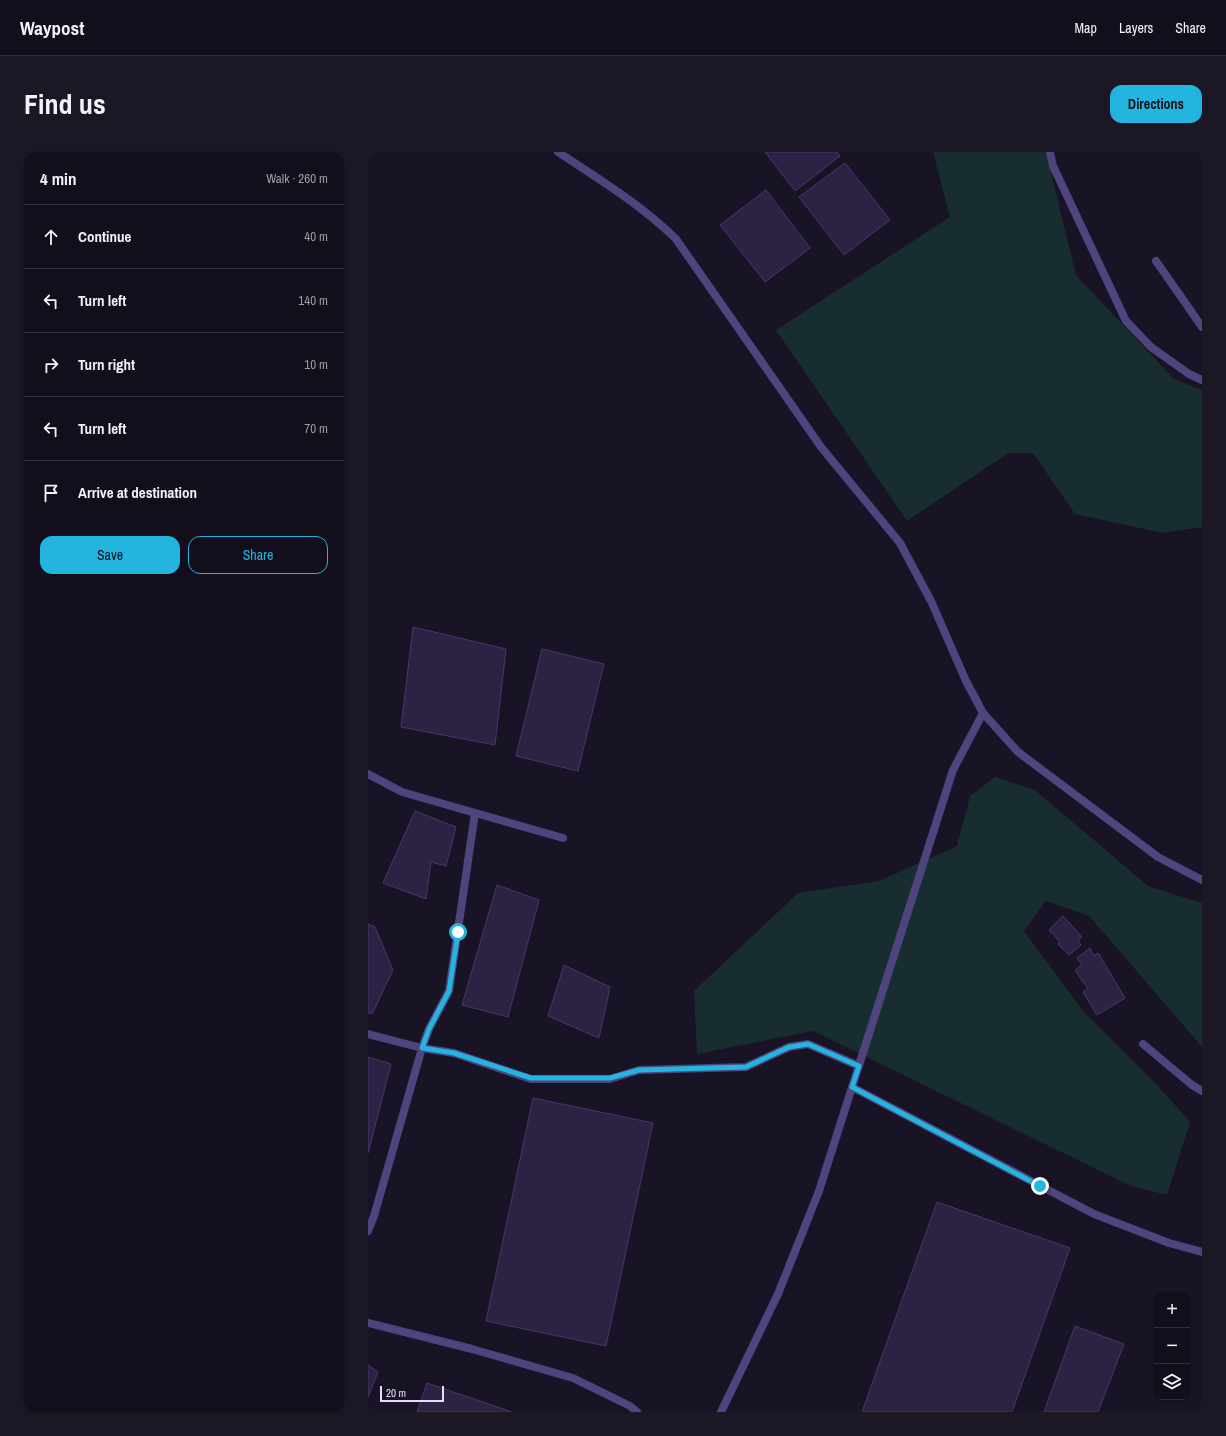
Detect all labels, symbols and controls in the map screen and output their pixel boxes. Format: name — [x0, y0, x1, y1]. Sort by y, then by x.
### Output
text: Waypost — [20, 15, 84, 41]
text: Map — [1075, 19, 1097, 37]
text: Layers — [1119, 19, 1153, 37]
text: Share — [1175, 19, 1206, 37]
text: Find us — [24, 85, 106, 123]
button: Directions — [1110, 85, 1202, 123]
text: 4 min — [40, 167, 76, 190]
text: Walk · 260 m — [266, 170, 328, 187]
icon: ahead — [40, 226, 62, 248]
text: Continue — [78, 226, 131, 247]
text: 40 m — [304, 228, 328, 245]
icon: left — [40, 290, 62, 312]
text: Turn left — [78, 290, 126, 311]
text: 140 m — [298, 292, 328, 309]
icon: right — [40, 354, 62, 376]
text: Turn right — [78, 354, 135, 375]
text: 10 m — [304, 356, 328, 373]
icon: left — [40, 418, 62, 440]
text: Turn left — [78, 418, 126, 439]
text: 70 m — [304, 420, 328, 437]
icon: arrive — [40, 482, 62, 504]
text: Arrive at destination — [78, 482, 197, 503]
button: Save — [40, 536, 180, 574]
button: Share — [188, 536, 328, 574]
route start — [449, 923, 467, 941]
route end — [1031, 1177, 1049, 1195]
map controls — [1154, 1292, 1190, 1400]
button: + — [1154, 1292, 1190, 1328]
button: − — [1154, 1328, 1190, 1364]
button: layers — [1154, 1364, 1190, 1400]
scale bar — [380, 1384, 444, 1403]
text: 20 m — [386, 1386, 406, 1400]

